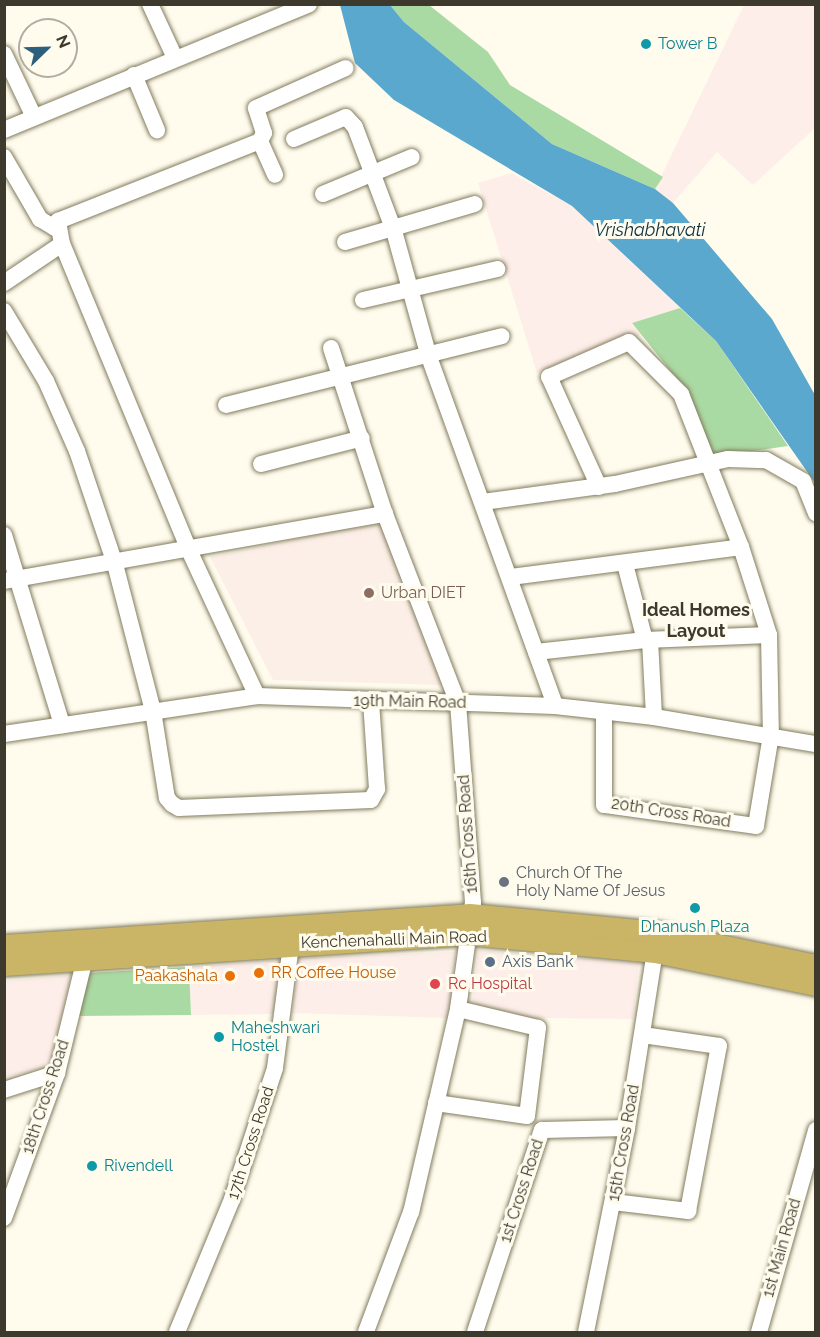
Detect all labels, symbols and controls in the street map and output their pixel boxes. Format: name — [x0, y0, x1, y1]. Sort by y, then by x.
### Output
north arrow — [18, 18, 78, 78]
text: N — [52, 32, 74, 51]
place label: Tower B — [658, 34, 718, 54]
marker: Tower B — [639, 37, 653, 51]
water label: Vrishabhavati — [595, 219, 705, 241]
place label: Urban DIET — [381, 583, 466, 603]
marker: Urban DIET — [362, 586, 376, 600]
district label: Ideal Homes Layout — [642, 600, 750, 642]
street label: 19th Main Road — [353, 691, 467, 713]
street label: 16th Cross Road — [454, 774, 482, 894]
street label: 20th Cross Road — [610, 794, 732, 832]
place label: Church Of The Holy Name Of Jesus — [516, 863, 666, 901]
marker: Church Of The Holy Name Of Jesus — [497, 875, 511, 889]
marker: Dhanush Plaza — [688, 901, 702, 915]
place label: Dhanush Plaza — [640, 917, 750, 937]
street label: Kenchenahalli Main Road — [301, 927, 487, 953]
place label: Axis Bank — [502, 952, 573, 972]
marker: Axis Bank — [483, 955, 497, 969]
place label: RR Coffee House — [271, 963, 396, 983]
place label: Paakashala — [135, 966, 218, 986]
marker: RR Coffee House — [252, 966, 266, 980]
marker: Paakashala — [223, 969, 237, 983]
place label: Rc Hospital — [448, 974, 532, 994]
marker: Rc Hospital — [426, 975, 444, 993]
place label: Maheshwari Hostel — [231, 1018, 320, 1056]
marker: Maheshwari Hostel — [212, 1030, 226, 1044]
street label: 18th Cross Road — [19, 1038, 73, 1156]
street label: 15th Cross Road — [604, 1083, 644, 1203]
street label: 17th Cross Road — [224, 1084, 278, 1202]
street label: 1st Cross Road — [496, 1137, 548, 1245]
place label: Rivendell — [104, 1156, 173, 1176]
marker: Rivendell — [85, 1159, 99, 1173]
street label: 1st Main Road — [759, 1196, 805, 1300]

